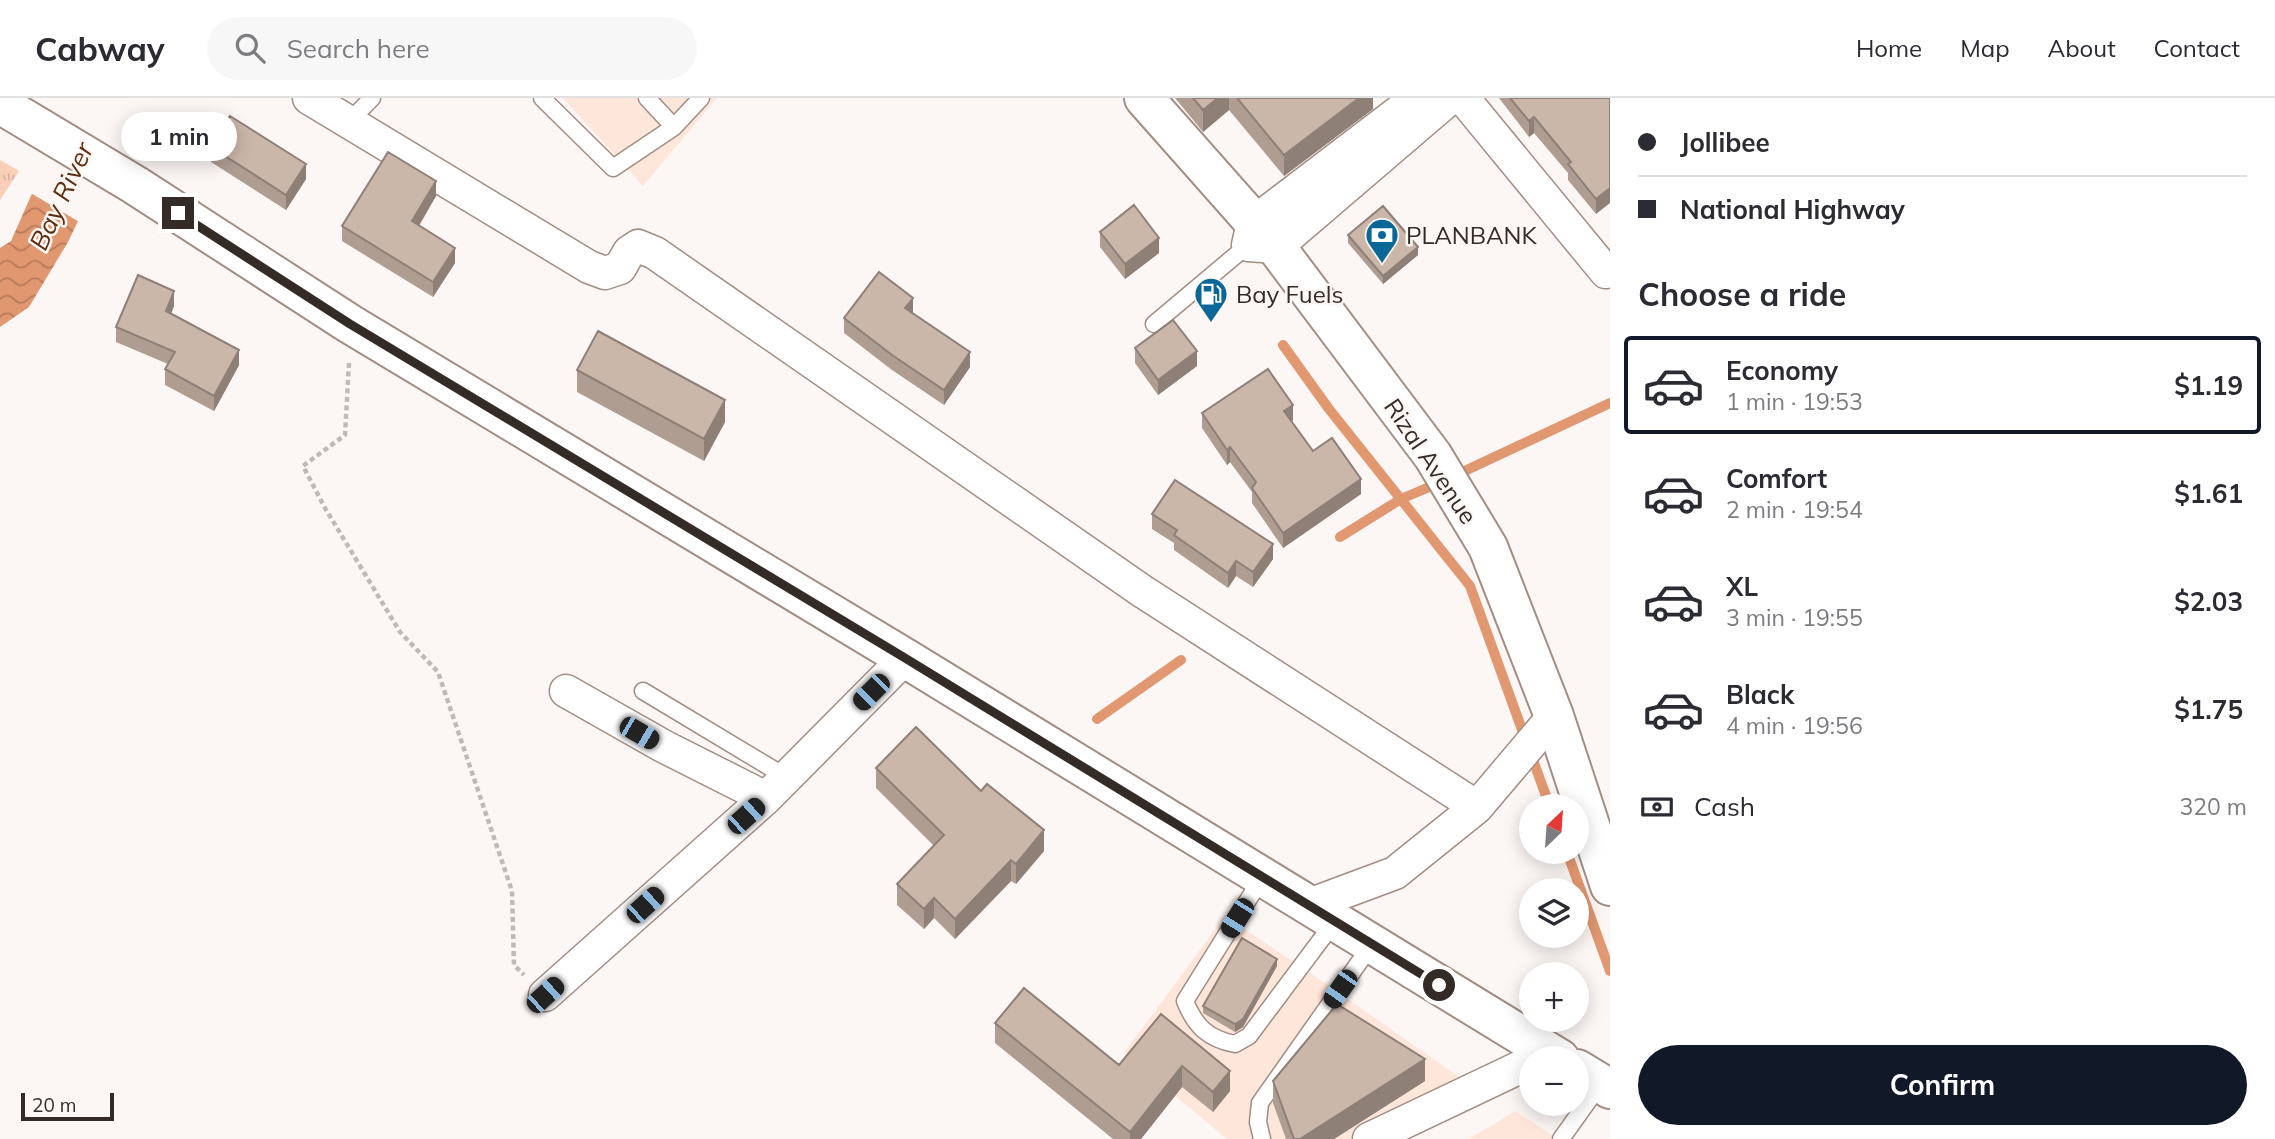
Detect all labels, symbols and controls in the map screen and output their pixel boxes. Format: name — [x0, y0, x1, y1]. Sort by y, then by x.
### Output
search box — [207, 17, 697, 80]
text: Cabway — [35, 28, 165, 69]
icon: search — [231, 29, 269, 67]
text: Search here — [287, 32, 430, 65]
text: Home — [1856, 33, 1922, 63]
text: Map — [1960, 33, 2010, 63]
text: About — [2048, 33, 2116, 63]
text: Contact — [2154, 33, 2240, 63]
callout: 1 min — [120, 111, 236, 160]
text: 1 min — [149, 122, 209, 151]
text: Jollibee — [1680, 126, 1770, 159]
water label: Bay River — [22, 135, 101, 255]
text: National Highway — [1680, 193, 1905, 226]
route end — [162, 197, 194, 229]
bank icon: PLANBANK — [1363, 216, 1401, 265]
place label: PLANBANK — [1406, 220, 1537, 250]
text: Choose a ride — [1638, 274, 1846, 314]
fuel station icon: Bay Fuels — [1192, 275, 1230, 324]
place label: Bay Fuels — [1236, 279, 1343, 309]
icon: car — [1642, 354, 1705, 417]
text: Economy — [1726, 354, 1838, 387]
text: $1.19 — [2174, 369, 2243, 402]
text: 1 min · 19:53 — [1726, 387, 1863, 416]
street label: Rizal Avenue — [1378, 393, 1484, 529]
icon: car — [1642, 462, 1705, 525]
text: Comfort — [1726, 462, 1827, 495]
text: $1.61 — [2174, 477, 2243, 510]
text: 2 min · 19:54 — [1726, 495, 1863, 524]
icon: car — [1642, 570, 1705, 633]
text: XL — [1726, 570, 1758, 603]
text: $2.03 — [2174, 585, 2243, 618]
text: 3 min · 19:55 — [1726, 603, 1863, 632]
car — [849, 670, 894, 714]
icon: car — [1642, 678, 1705, 741]
text: Black — [1726, 678, 1794, 711]
text: $1.75 — [2174, 693, 2243, 726]
text: 4 min · 19:56 — [1726, 711, 1863, 740]
car — [616, 713, 663, 753]
icon: cash — [1638, 788, 1676, 826]
text: Cash — [1694, 790, 1755, 823]
text: 320 m — [2179, 792, 2247, 821]
car — [724, 794, 769, 838]
north arrow — [1519, 794, 1589, 864]
map controls — [1519, 794, 1589, 1116]
button: layers — [1519, 878, 1589, 948]
car — [623, 883, 668, 927]
car — [1217, 895, 1258, 941]
button: + — [1519, 962, 1589, 1032]
car — [1320, 966, 1361, 1012]
route start — [1423, 969, 1455, 1001]
car — [523, 973, 568, 1017]
button: Confirm — [1638, 1045, 2247, 1125]
button: − — [1519, 1046, 1589, 1116]
scale bar — [21, 1090, 114, 1122]
text: 20 m — [32, 1093, 76, 1117]

